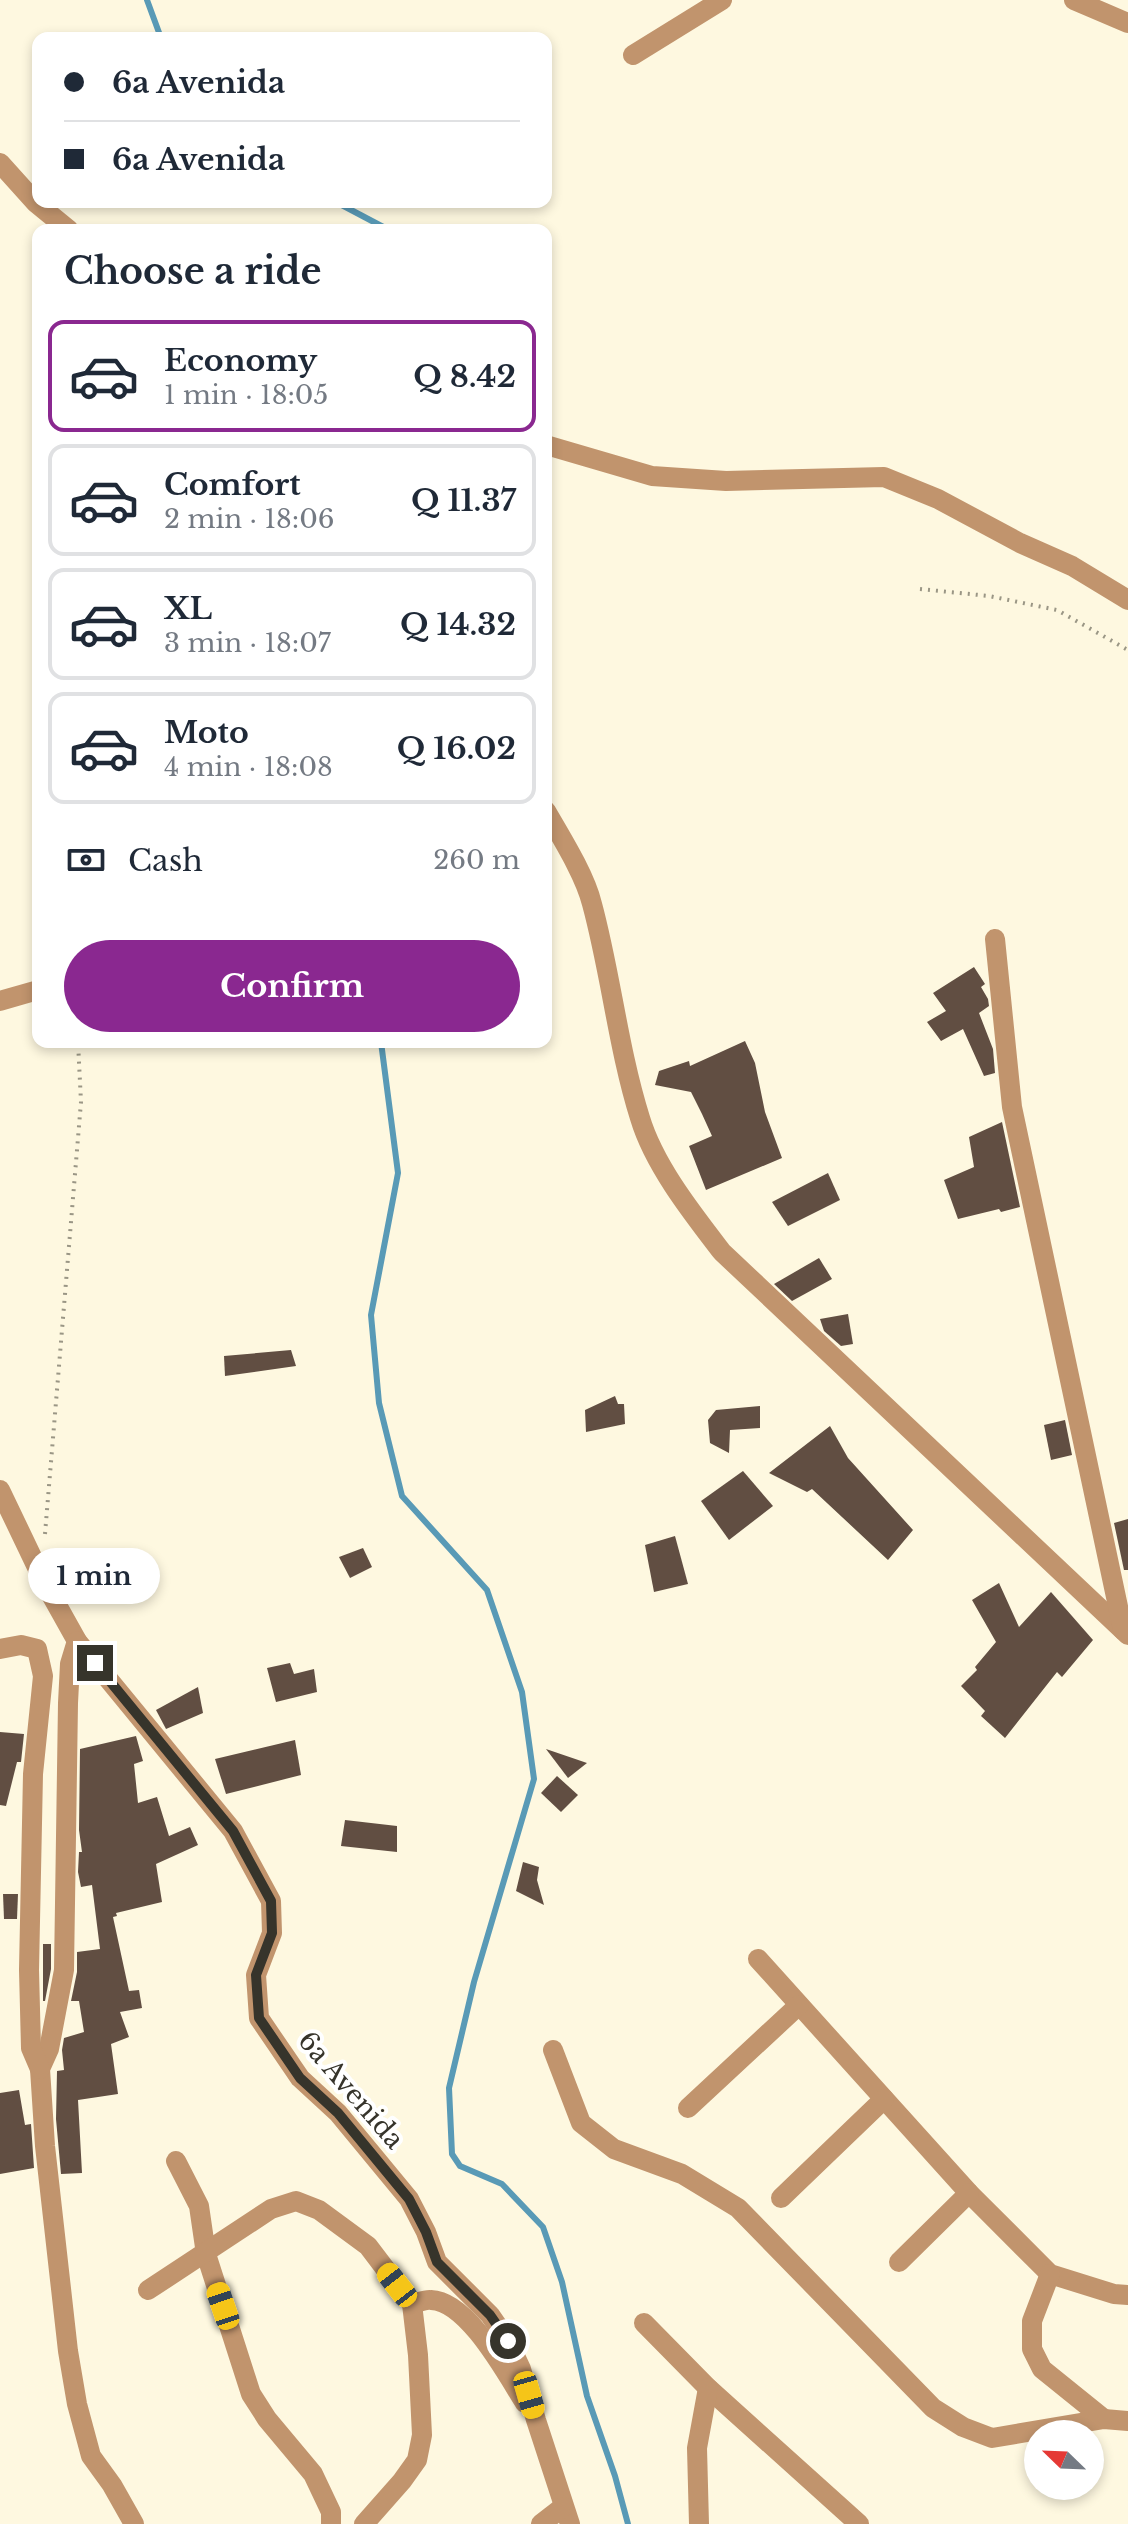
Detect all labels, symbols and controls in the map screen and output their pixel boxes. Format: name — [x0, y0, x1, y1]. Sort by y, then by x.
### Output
text: 6a Avenida — [112, 64, 285, 101]
text: 6a Avenida — [112, 141, 285, 178]
text: Choose a ride — [64, 249, 321, 294]
icon: car — [68, 340, 140, 412]
text: Economy — [164, 342, 317, 379]
text: Q 8.42 — [413, 358, 516, 395]
text: 1 min · 18:05 — [164, 379, 328, 411]
icon: car — [68, 464, 140, 536]
text: Comfort — [164, 466, 301, 503]
text: Q 11.37 — [411, 482, 516, 519]
text: 2 min · 18:06 — [164, 503, 335, 535]
icon: car — [68, 588, 140, 660]
text: XL — [164, 590, 212, 627]
text: Q 14.32 — [400, 606, 516, 643]
text: 3 min · 18:07 — [164, 627, 331, 659]
icon: car — [68, 712, 140, 784]
text: Moto — [164, 714, 249, 751]
text: Q 16.02 — [397, 730, 516, 767]
text: 4 min · 18:08 — [164, 751, 333, 783]
icon: cash — [64, 838, 108, 882]
text: Cash — [128, 842, 203, 879]
text: 260 m — [433, 844, 520, 876]
button: Confirm — [64, 940, 520, 1032]
callout: 1 min — [29, 1547, 161, 1603]
text: 1 min — [56, 1560, 132, 1592]
route end — [77, 1645, 113, 1681]
street label: 6a Avenida — [291, 2025, 411, 2156]
car — [373, 2259, 421, 2311]
car — [204, 2279, 242, 2333]
route start — [490, 2323, 526, 2359]
car — [511, 2369, 547, 2421]
north arrow — [1024, 2420, 1104, 2500]
map controls — [1024, 2420, 1104, 2500]

